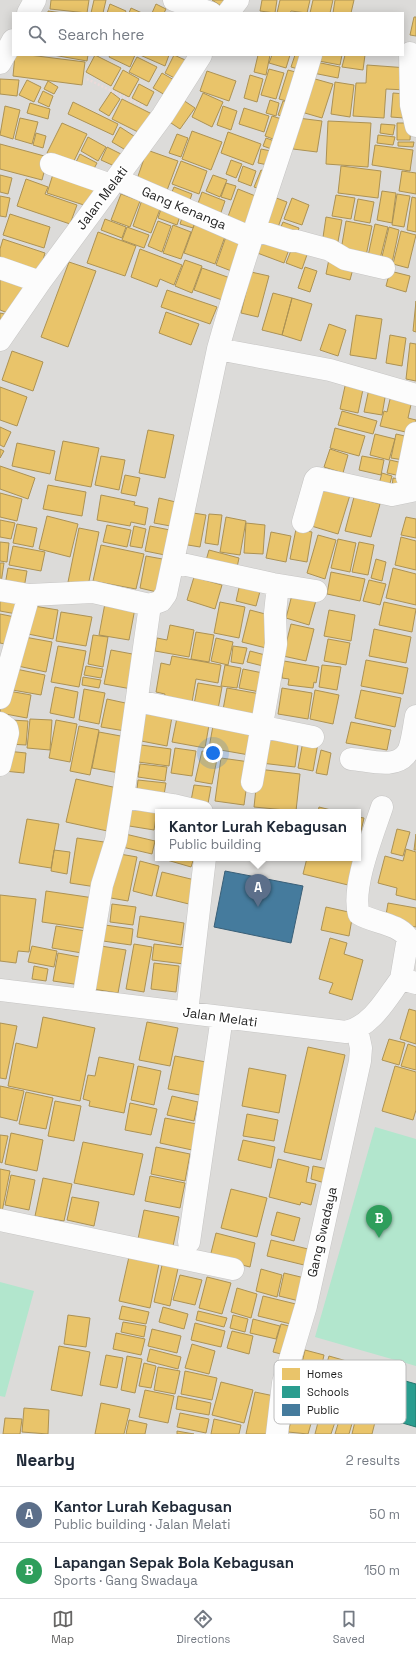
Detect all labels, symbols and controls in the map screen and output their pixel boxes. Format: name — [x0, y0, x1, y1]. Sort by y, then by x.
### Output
search box — [12, 12, 404, 56]
icon: search — [26, 23, 48, 45]
text: Search here — [58, 25, 144, 44]
street label: Jalan Melati — [73, 163, 131, 233]
street label: Gang Kenanga — [139, 183, 229, 234]
your location — [203, 743, 223, 763]
popup — [155, 809, 361, 861]
text: Kantor Lurah Kebagusan — [169, 817, 347, 836]
text: Public building — [169, 836, 261, 853]
pin: A — [245, 874, 271, 907]
street label: Jalan Melati — [182, 1003, 258, 1031]
street label: Gang Swadaya — [303, 1185, 341, 1279]
pin: B — [366, 1205, 392, 1238]
legend — [274, 1360, 406, 1424]
text: Homes — [307, 1367, 343, 1381]
text: Schools — [307, 1385, 349, 1399]
text: Public — [307, 1403, 339, 1417]
text: Nearby — [16, 1449, 75, 1471]
text: 2 results — [346, 1452, 400, 1469]
text: Kantor Lurah Kebagusan — [54, 1497, 232, 1516]
text: A — [25, 1506, 33, 1523]
text: 50 m — [369, 1506, 400, 1523]
text: Public building · Jalan Melati — [54, 1516, 231, 1533]
text: Lapangan Sepak Bola Kebagusan — [54, 1553, 294, 1572]
text: B — [25, 1562, 33, 1579]
text: 150 m — [364, 1562, 400, 1579]
text: Sports · Gang Swadaya — [54, 1572, 198, 1589]
tab: Map — [51, 1608, 74, 1646]
tab: Directions — [176, 1608, 230, 1646]
tab: Saved — [333, 1608, 365, 1646]

